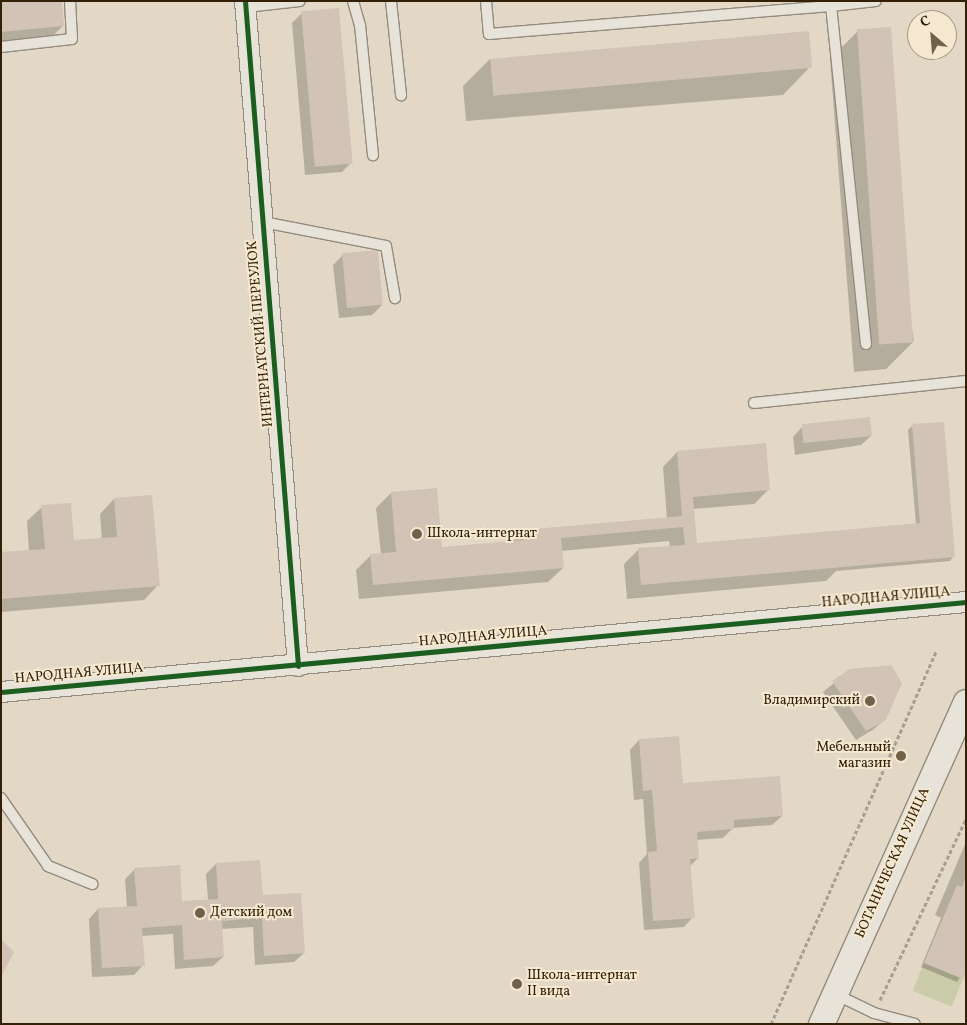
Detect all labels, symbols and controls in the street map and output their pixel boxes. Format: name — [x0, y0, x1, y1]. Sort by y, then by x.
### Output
north arrow — [907, 10, 957, 60]
text: С — [917, 12, 934, 33]
street label: ИНТЕРНАТСКИЙ ПЕРЕУЛОК — [244, 240, 278, 428]
place label: Школа-интернат — [427, 526, 537, 542]
marker: Школа-интернат — [411, 528, 423, 540]
street label: НАРОДНАЯ УЛИЦА — [821, 584, 951, 612]
street label: НАРОДНАЯ УЛИЦА — [418, 623, 548, 651]
street label: НАРОДНАЯ УЛИЦА — [14, 660, 144, 688]
place label: Владимирский — [763, 693, 860, 709]
marker: Владимирский — [864, 695, 876, 707]
place label: Мебельный магазин — [816, 740, 891, 772]
marker: Мебельный магазин — [895, 750, 907, 762]
street label: БОТАНИЧЕСКАЯ УЛИЦА — [852, 785, 934, 941]
place label: Детский дом — [210, 905, 292, 921]
marker: Детский дом — [194, 907, 206, 919]
place label: Школа-интернат II вида — [527, 968, 637, 1000]
marker: Школа-интернат II вида — [511, 978, 523, 990]

